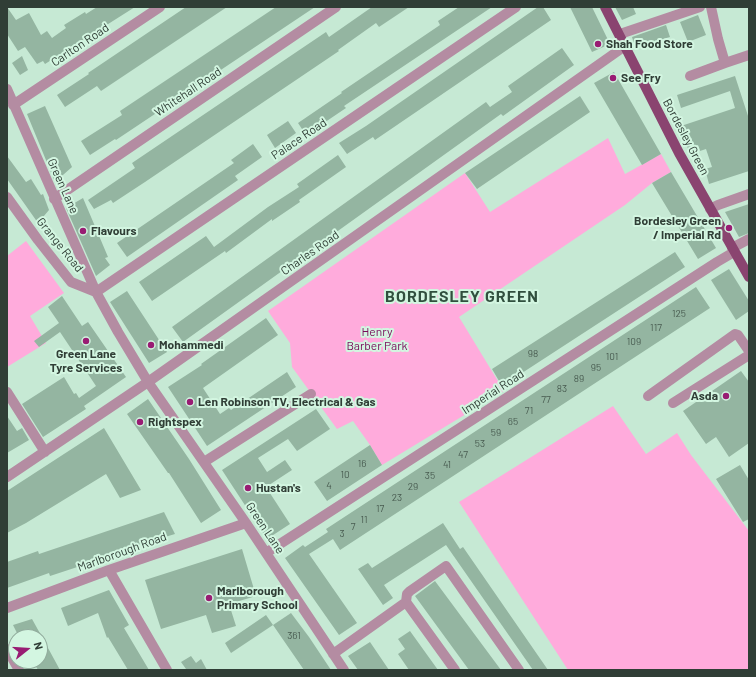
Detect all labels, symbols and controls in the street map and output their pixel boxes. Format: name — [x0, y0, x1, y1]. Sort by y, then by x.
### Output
street label: Carlton Road — [48, 20, 112, 70]
place label: Shah Food Store — [606, 37, 693, 51]
marker: Shah Food Store — [593, 39, 603, 49]
street label: Whitehall Road — [152, 64, 224, 120]
place label: See Fry — [621, 71, 661, 85]
marker: See Fry — [608, 73, 618, 83]
street label: Bordesley Green — [660, 96, 712, 178]
street label: Palace Road — [269, 115, 329, 163]
street label: Green Lane — [44, 156, 82, 216]
place label: Bordesley Green / Imperial Rd — [634, 214, 721, 242]
street label: Grange Road — [34, 215, 86, 275]
marker: Bordesley Green / Imperial Rd — [724, 223, 734, 233]
place label: Flavours — [91, 224, 136, 238]
marker: Flavours — [78, 226, 88, 236]
street label: Charles Road — [278, 228, 342, 278]
district label: BORDESLEY GREEN — [385, 287, 539, 307]
house number: 125 — [672, 308, 686, 320]
house number: 117 — [650, 322, 662, 334]
park label: Henry Barber Park — [346, 325, 408, 353]
marker: Green Lane Tyre Services — [81, 336, 91, 346]
house number: 109 — [627, 336, 641, 348]
place label: Mohammedi — [159, 338, 224, 352]
marker: Mohammedi — [146, 340, 156, 350]
place label: Green Lane Tyre Services — [50, 347, 122, 375]
house number: 98 — [528, 348, 538, 360]
house number: 101 — [606, 351, 618, 363]
house number: 95 — [591, 362, 601, 374]
street label: Imperial Road — [459, 367, 527, 417]
house number: 89 — [574, 373, 584, 385]
house number: 83 — [557, 383, 567, 395]
place label: Asda — [691, 389, 718, 403]
marker: Asda — [721, 391, 731, 401]
house number: 77 — [541, 394, 551, 406]
place label: Len Robinson TV, Electrical & Gas — [198, 395, 376, 409]
marker: Len Robinson TV, Electrical & Gas — [185, 397, 195, 407]
house number: 71 — [525, 405, 533, 417]
place label: Rightspex — [148, 415, 202, 429]
house number: 65 — [508, 416, 518, 428]
marker: Rightspex — [135, 417, 145, 427]
house number: 59 — [491, 427, 501, 439]
house number: 53 — [475, 438, 485, 450]
house number: 47 — [458, 449, 468, 461]
house number: 16 — [358, 458, 366, 470]
house number: 41 — [443, 459, 451, 471]
house number: 10 — [340, 469, 350, 481]
house number: 35 — [425, 470, 435, 482]
house number: 4 — [326, 480, 332, 492]
place label: Hustan's — [256, 481, 301, 495]
house number: 29 — [408, 481, 418, 493]
marker: Hustan's — [243, 483, 253, 493]
house number: 23 — [392, 492, 402, 504]
street label: Green Lane — [243, 499, 287, 557]
house number: 17 — [376, 503, 384, 515]
house number: 11 — [360, 514, 368, 526]
house number: 7 — [351, 521, 355, 533]
house number: 3 — [339, 528, 345, 540]
street label: Marlborough Road — [75, 529, 169, 575]
place label: Marlborough Primary School — [217, 584, 298, 612]
marker: Marlborough Primary School — [204, 593, 214, 603]
north arrow — [8, 629, 48, 669]
house number: 361 — [287, 630, 301, 642]
text: N — [32, 640, 46, 651]

